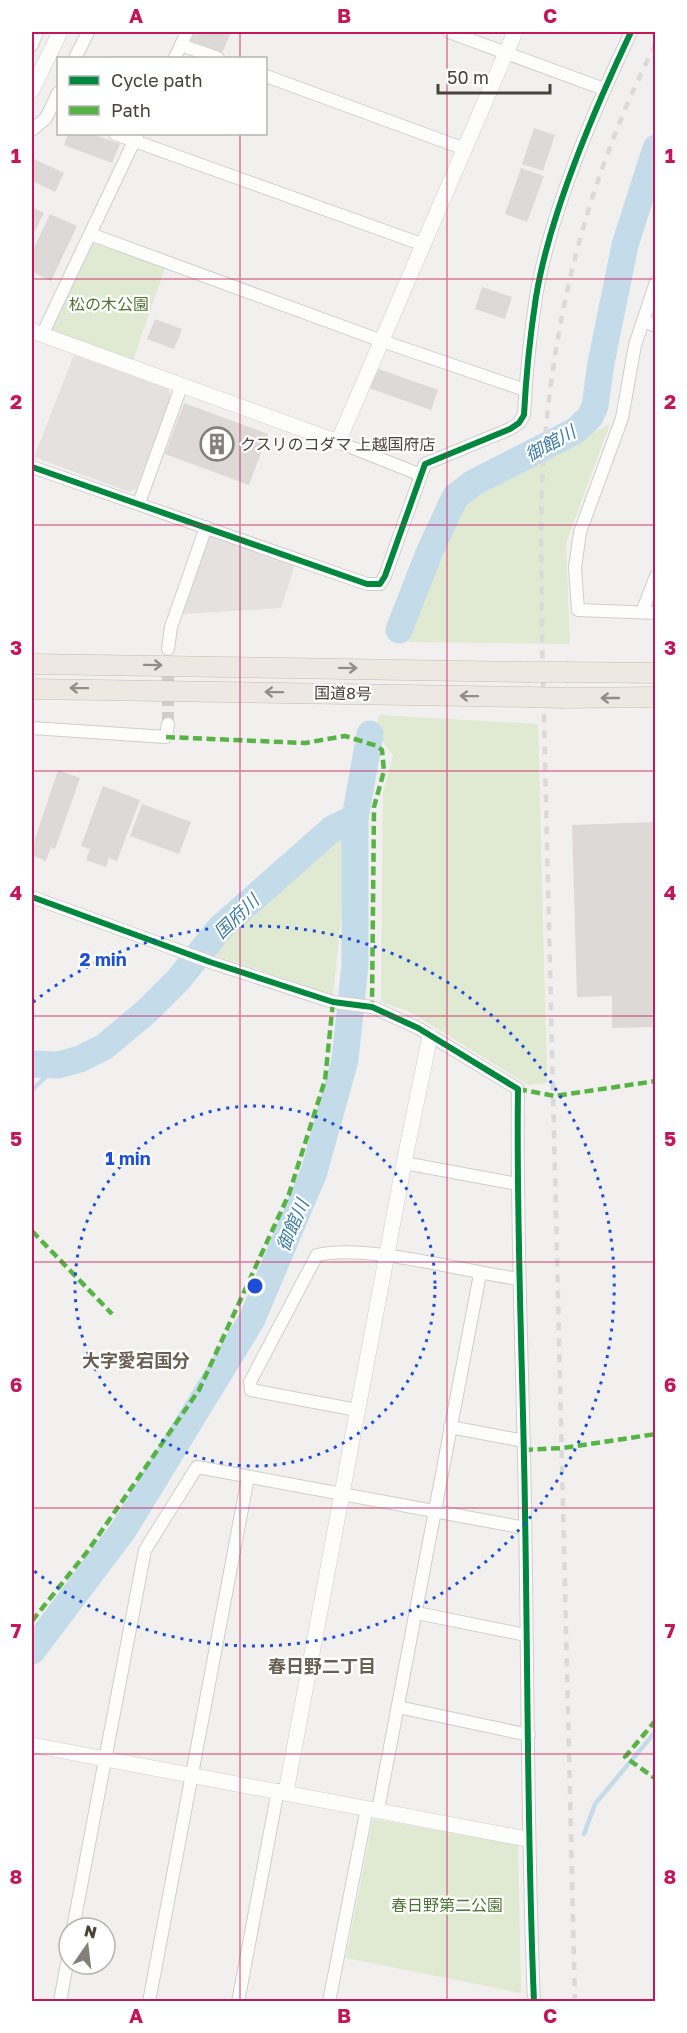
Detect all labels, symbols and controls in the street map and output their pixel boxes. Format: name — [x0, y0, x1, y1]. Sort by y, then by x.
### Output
text: A — [129, 3, 143, 27]
text: B — [337, 3, 351, 27]
text: C — [543, 3, 557, 27]
legend — [57, 57, 267, 135]
scale bar — [438, 57, 550, 95]
text: 50 m — [447, 66, 489, 88]
text: Cycle path — [111, 69, 203, 91]
text: Path — [111, 99, 151, 121]
text: 1 — [11, 143, 21, 167]
text: 1 — [665, 143, 675, 167]
park label: 松の木公園 — [69, 294, 149, 314]
text: 2 — [10, 389, 22, 413]
text: 2 — [664, 389, 676, 413]
water label: 御館川 — [521, 419, 581, 466]
building icon: クスリのコダマ 上越国府店 — [199, 426, 235, 462]
place label: クスリのコダマ 上越国府店 — [240, 434, 436, 454]
text: 3 — [10, 635, 22, 659]
text: 3 — [664, 635, 676, 659]
one-way arrow — [142, 660, 162, 671]
one-way arrow — [337, 662, 357, 674]
one-way arrow — [70, 682, 90, 694]
street label: 国道8号 — [314, 682, 372, 704]
one-way arrow — [265, 686, 285, 698]
one-way arrow — [460, 690, 480, 702]
one-way arrow — [600, 692, 620, 704]
text: 4 — [10, 880, 22, 904]
text: 4 — [664, 880, 676, 904]
water label: 国府川 — [209, 888, 265, 943]
text: 2 min — [79, 948, 127, 970]
text: 5 — [10, 1126, 22, 1150]
text: 5 — [664, 1126, 676, 1150]
text: 1 min — [105, 1147, 151, 1169]
water label: 御館川 — [271, 1194, 313, 1254]
centre of rings — [245, 1276, 265, 1296]
district label: 大字愛宕国分 — [82, 1349, 190, 1371]
text: 6 — [10, 1372, 22, 1396]
text: 6 — [664, 1372, 676, 1396]
text: 7 — [11, 1618, 22, 1642]
text: 7 — [665, 1618, 676, 1642]
district label: 春日野二丁目 — [268, 1655, 376, 1677]
text: 8 — [10, 1864, 22, 1888]
text: 8 — [664, 1864, 676, 1888]
park label: 春日野第二公園 — [391, 1895, 503, 1915]
north arrow — [57, 1916, 117, 1976]
text: N — [82, 1920, 99, 1943]
text: A — [129, 2003, 143, 2027]
text: B — [337, 2003, 351, 2027]
text: C — [543, 2003, 557, 2027]

